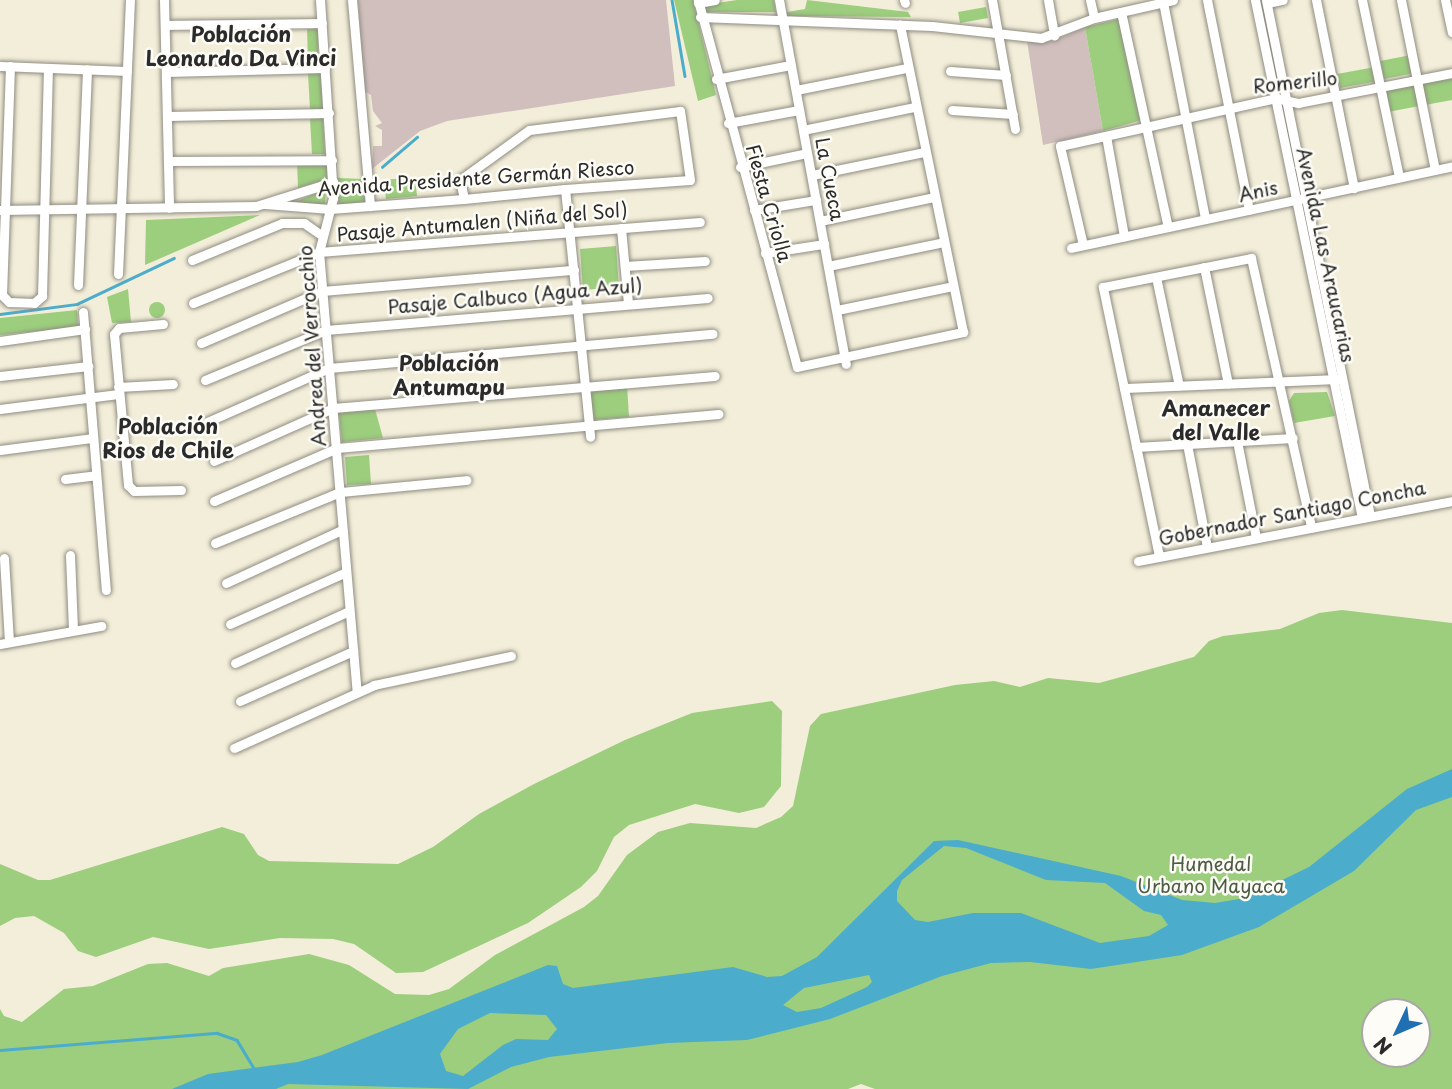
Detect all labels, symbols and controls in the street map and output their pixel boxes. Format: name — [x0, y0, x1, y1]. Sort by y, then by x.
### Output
district label: Población Leonardo Da Vinci — [144, 20, 338, 70]
street label: Romerillo — [1252, 66, 1338, 98]
street label: La Cueca — [811, 135, 849, 223]
street label: Fiesta Criolla — [741, 141, 797, 265]
street label: Avenida Las Araucarias — [1292, 146, 1360, 364]
street label: Avenida Presidente Germán Riesco — [317, 156, 635, 200]
street label: Anis — [1236, 176, 1280, 206]
street label: Pasaje Antumalen (Niña del Sol) — [333, 198, 631, 246]
street label: Andrea del Verrocchio — [294, 243, 330, 449]
street label: Pasaje Calbuco (Agua Azul) — [388, 274, 642, 318]
district label: Población Antumapu — [393, 349, 505, 399]
district label: Amanecer del Valle — [1162, 394, 1270, 444]
district label: Población Rios de Chile — [101, 412, 235, 462]
street label: Gobernador Santiago Concha — [1156, 476, 1428, 550]
park label: Humedal Urbano Mayaca — [1137, 853, 1285, 897]
north arrow — [1361, 998, 1431, 1068]
text: N — [1367, 1031, 1398, 1061]

